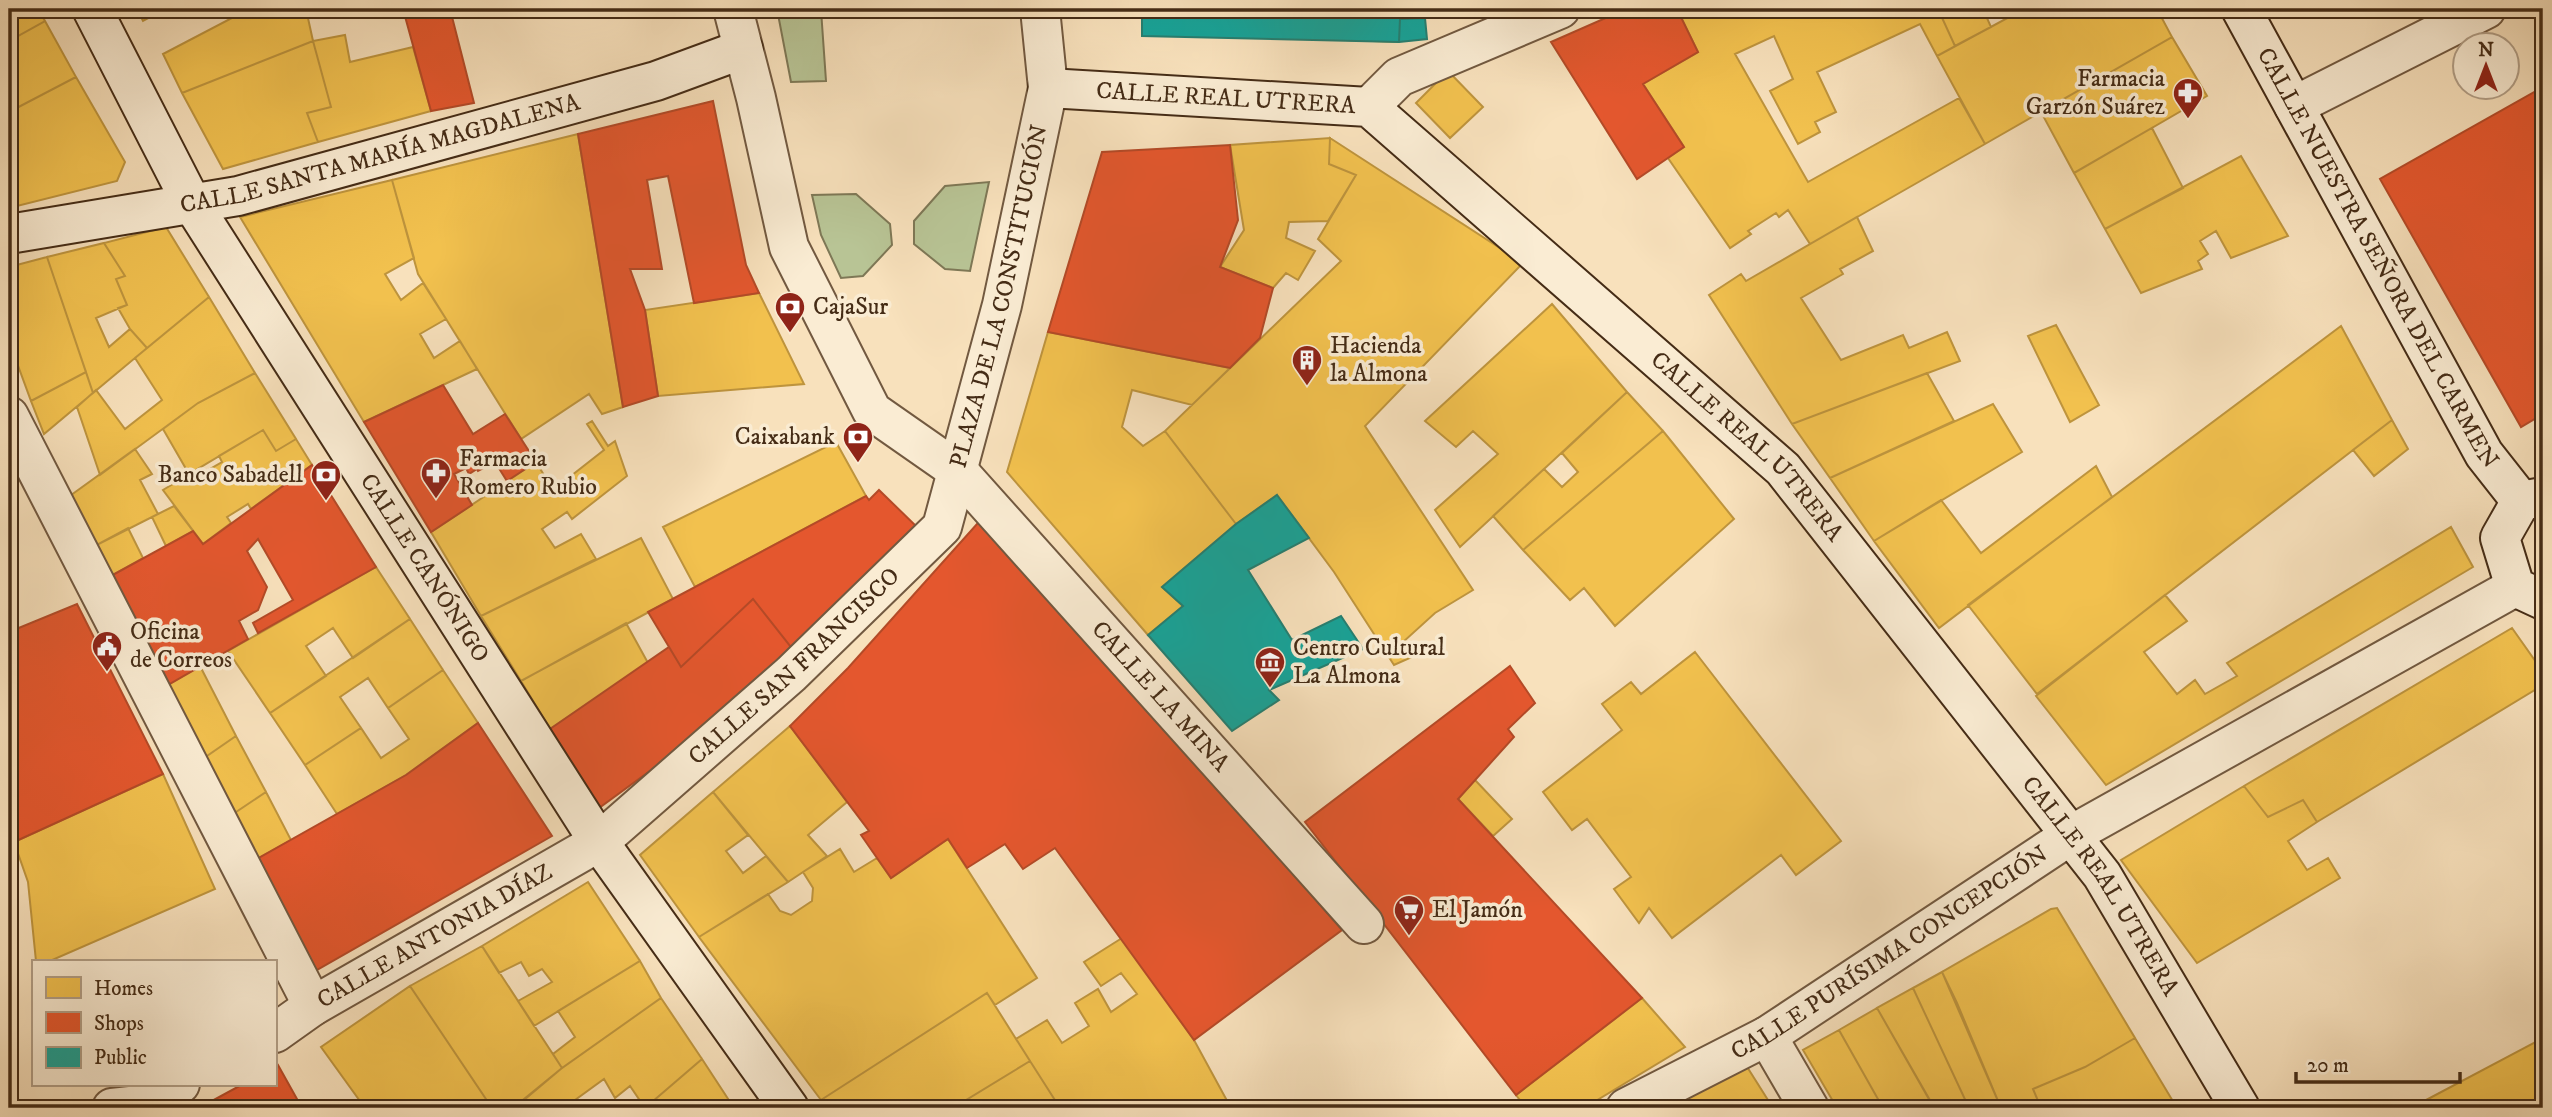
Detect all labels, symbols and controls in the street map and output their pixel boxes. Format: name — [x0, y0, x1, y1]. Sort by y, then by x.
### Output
north arrow — [2450, 32, 2520, 102]
street label: CALLE NUESTRA SEÑORA DEL CARMEN — [2250, 41, 2506, 471]
place label: Farmacia Garzón Suárez — [2026, 64, 2166, 122]
street label: CALLE REAL UTRERA — [1095, 76, 1357, 121]
pharmacy icon: Farmacia Garzón Suárez — [2171, 76, 2205, 120]
street label: CALLE SANTA MARÍA MAGDALENA — [178, 87, 584, 220]
street label: PLAZA DE LA CONSTITUCIÓN — [944, 122, 1055, 471]
bank icon: CajaSur — [773, 290, 807, 334]
place label: CajaSur — [813, 292, 888, 322]
place label: Hacienda la Almona — [1330, 331, 1428, 389]
building icon: Hacienda la Almona — [1290, 343, 1324, 387]
street label: CALLE REAL UTRERA — [1644, 345, 1850, 548]
bank icon: Caixabank — [841, 420, 875, 464]
place label: Caixabank — [735, 422, 835, 452]
place label: Farmacia Romero Rubio — [459, 444, 597, 502]
pharmacy icon: Farmacia Romero Rubio — [419, 456, 453, 500]
bank icon: Banco Sabadell — [309, 458, 343, 502]
place label: Banco Sabadell — [157, 460, 304, 490]
street label: CALLE CANÓNIGO — [353, 468, 496, 668]
street label: CALLE SAN FRANCISCO — [682, 561, 906, 772]
street label: CALLE LA MINA — [1085, 615, 1236, 779]
place label: Oficina de Correos — [130, 617, 232, 675]
public building icon: Oficina de Correos — [90, 629, 124, 673]
place label: Centro Cultural La Almona — [1293, 633, 1446, 691]
museum icon: Centro Cultural La Almona — [1253, 645, 1287, 689]
street label: CALLE REAL UTRERA — [2015, 770, 2186, 1002]
street label: CALLE PURÍSIMA CONCEPCIÓN — [1726, 839, 2054, 1067]
street label: CALLE ANTONIA DÍAZ — [312, 857, 558, 1015]
supermarket icon: El Jamón — [1392, 893, 1426, 937]
place label: El Jamón — [1432, 895, 1523, 925]
legend — [32, 960, 276, 1086]
text: Homes — [94, 976, 153, 1002]
text: Shops — [94, 1011, 144, 1037]
scale bar — [2296, 1040, 2461, 1084]
text: Public — [94, 1045, 147, 1071]
text: 20 m — [2307, 1053, 2349, 1079]

